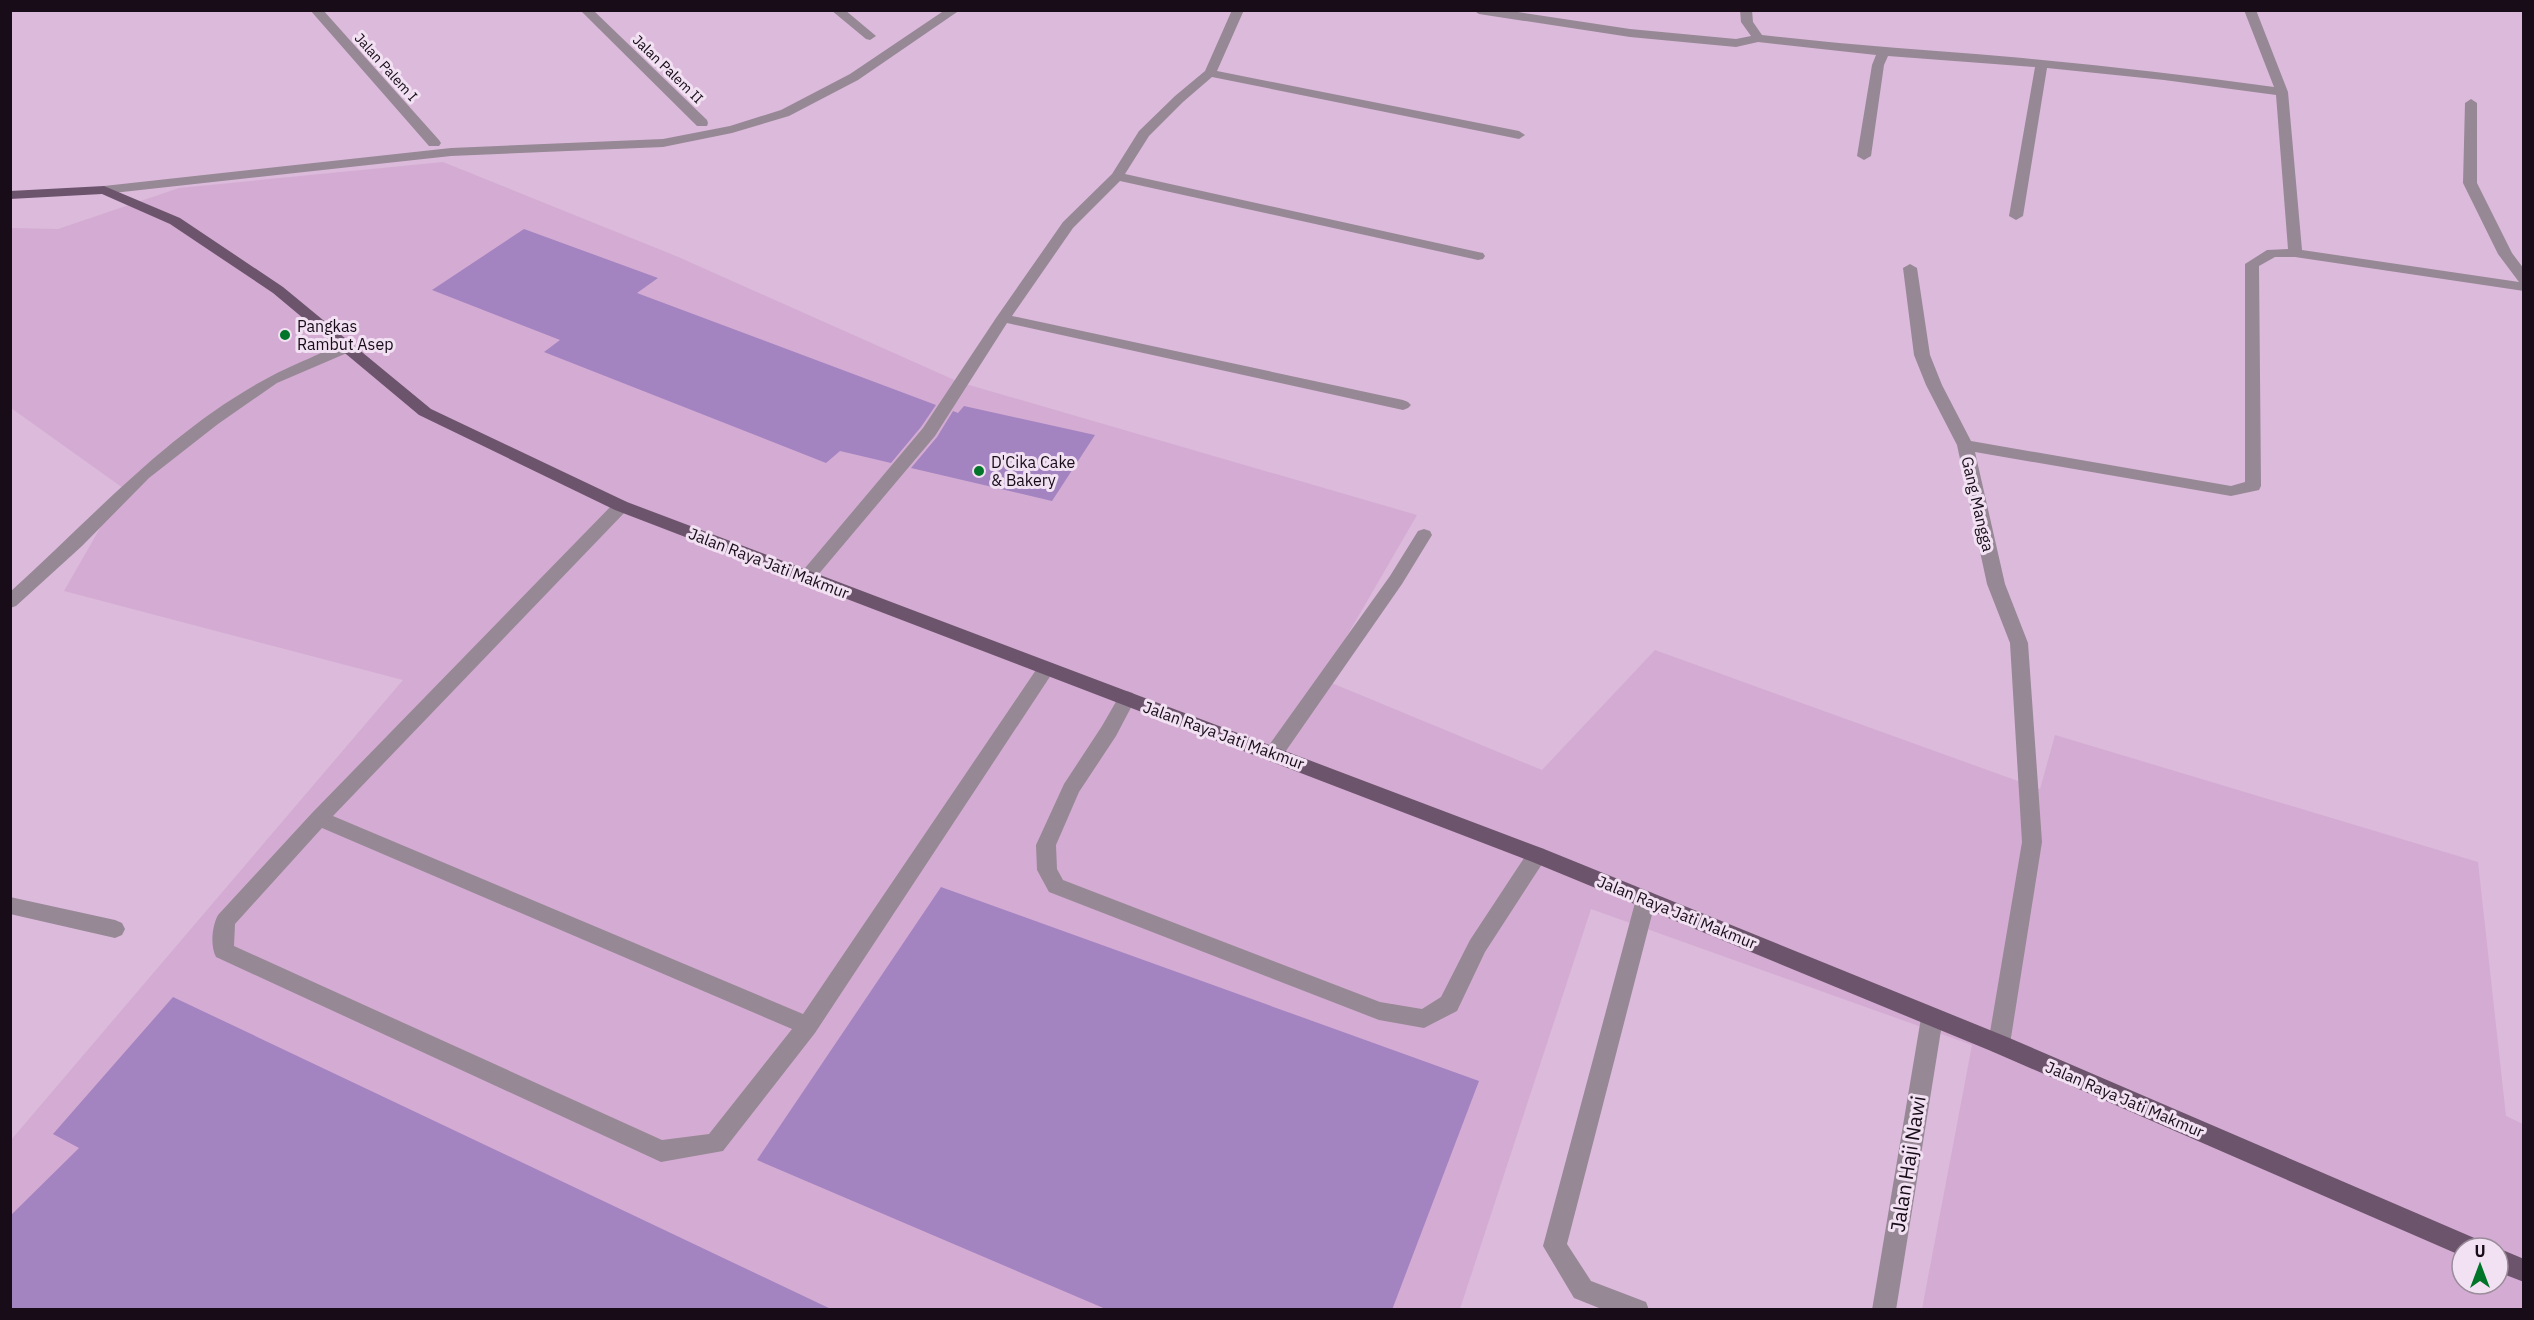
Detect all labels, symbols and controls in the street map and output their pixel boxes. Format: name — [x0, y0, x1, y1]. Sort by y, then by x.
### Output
street label: Jalan Palem I — [351, 29, 421, 105]
street label: Jalan Palem II — [629, 31, 707, 107]
place label: Pangkas Rambut Asep — [297, 316, 393, 354]
marker: Pangkas Rambut Asep — [278, 328, 292, 342]
place label: D'Cika Cake & Bakery — [991, 452, 1076, 490]
street label: Gang Mangga — [1957, 454, 1999, 554]
marker: D'Cika Cake & Bakery — [972, 464, 986, 478]
street label: Jalan Raya Jati Makmur — [686, 523, 852, 603]
street label: Jalan Raya Jati Makmur — [1141, 697, 1307, 774]
street label: Jalan Raya Jati Makmur — [1594, 871, 1760, 953]
street label: Jalan Raya Jati Makmur — [2043, 1057, 2207, 1141]
street label: Jalan Haji Nawi — [1883, 1094, 1932, 1234]
north arrow — [2450, 1236, 2510, 1296]
text: U — [2474, 1241, 2486, 1261]

